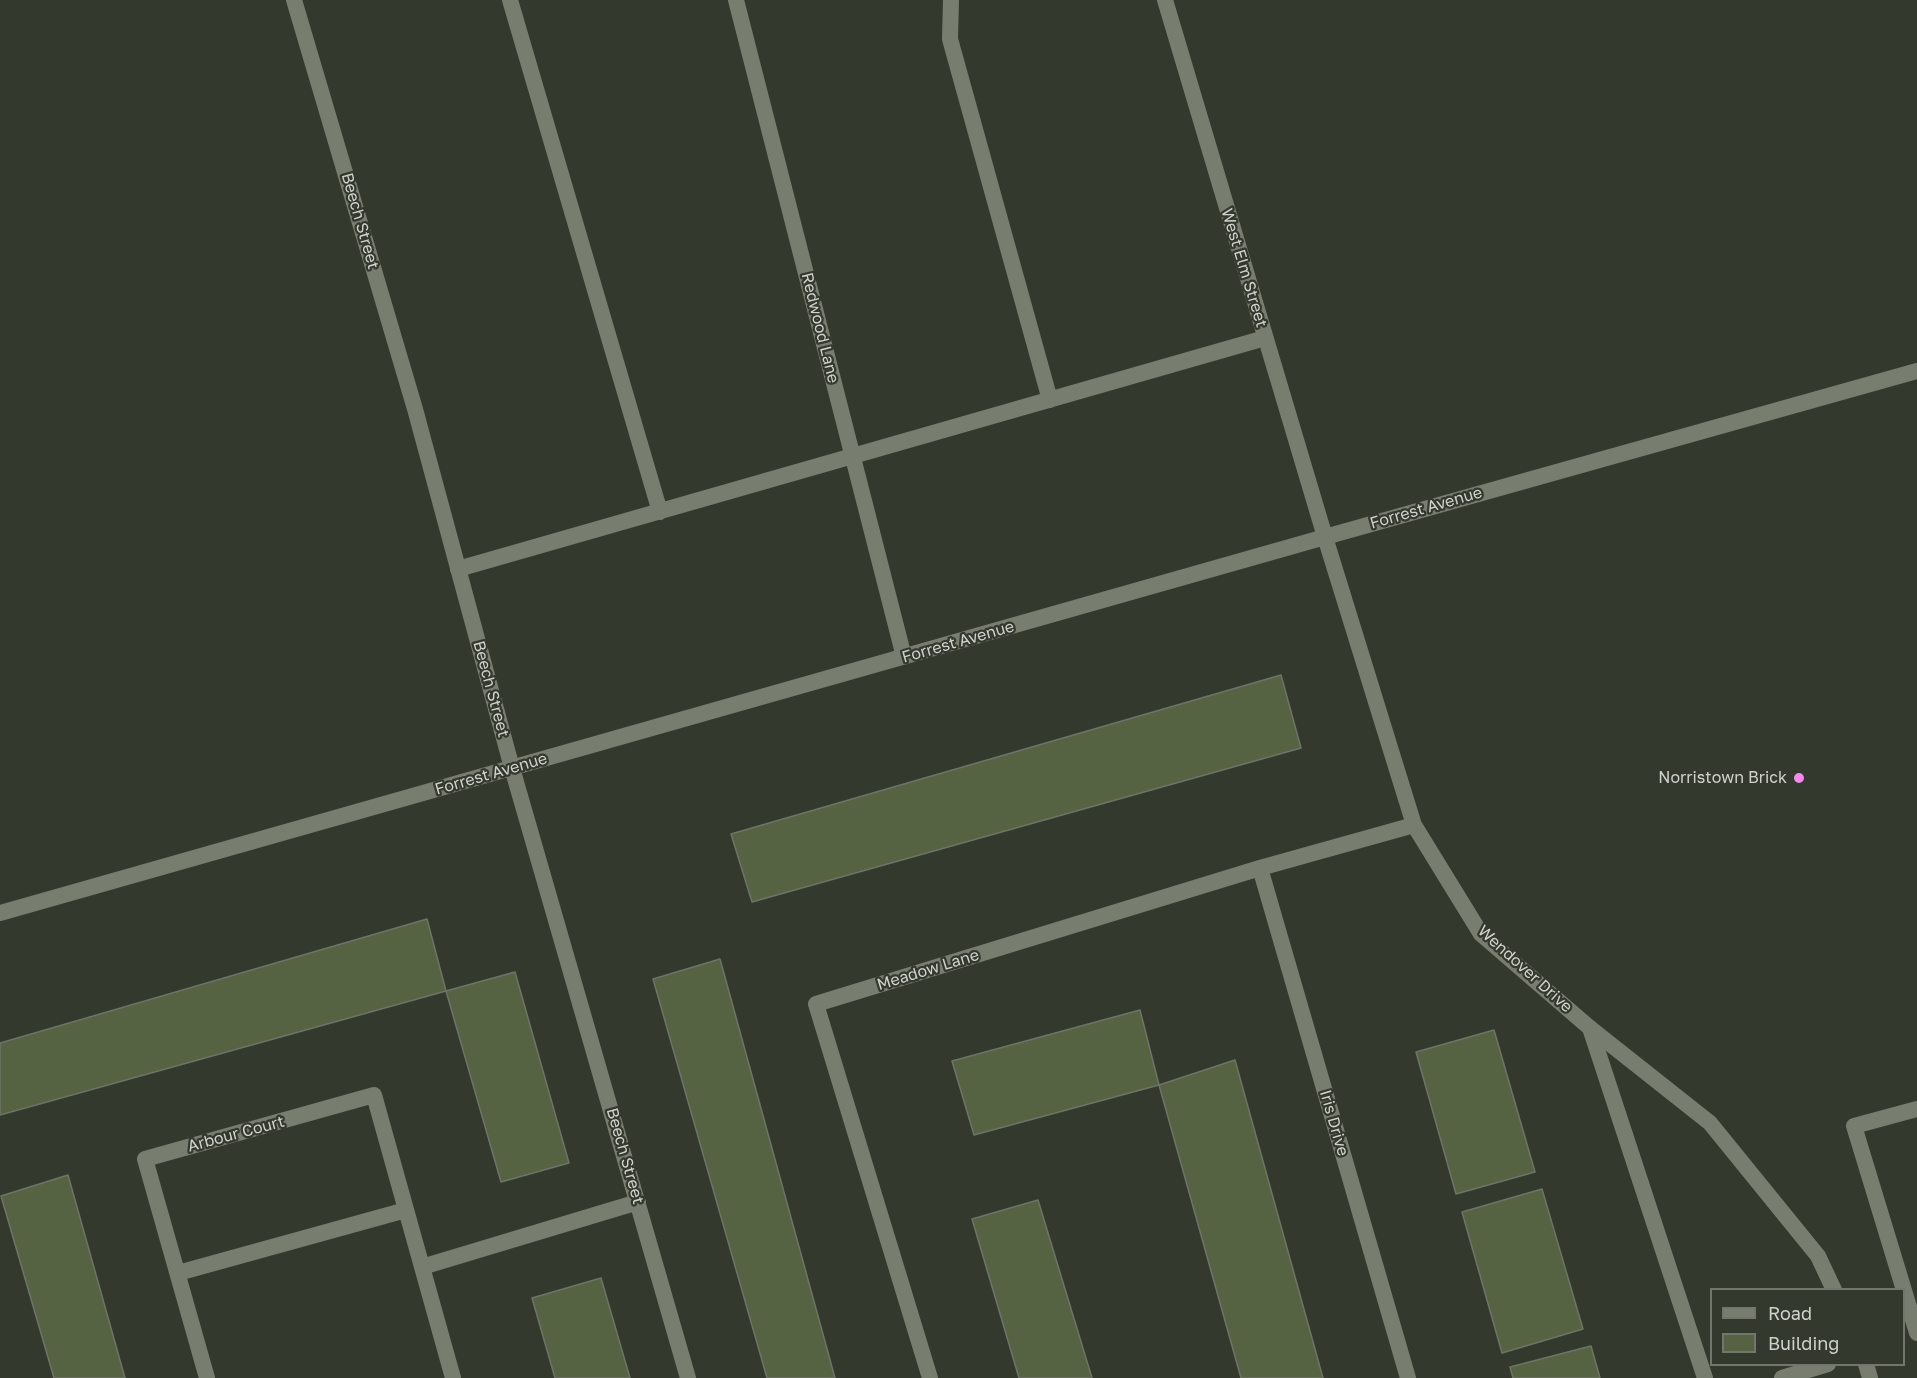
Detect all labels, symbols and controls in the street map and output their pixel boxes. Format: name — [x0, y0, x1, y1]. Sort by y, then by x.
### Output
street label: Beech Street — [337, 171, 383, 271]
street label: West Elm Street — [1217, 206, 1271, 330]
street label: Redwood Lane — [797, 271, 843, 385]
street label: Forrest Avenue — [1368, 483, 1484, 533]
street label: Forrest Avenue — [900, 617, 1016, 667]
street label: Beech Street — [469, 639, 513, 739]
street label: Forrest Avenue — [433, 749, 549, 799]
place label: Norristown Brick — [1658, 768, 1787, 788]
marker: Norristown Brick — [1792, 771, 1806, 785]
street label: Wendover Drive — [1474, 921, 1576, 1017]
street label: Meadow Lane — [875, 945, 981, 995]
street label: Iris Drive — [1315, 1088, 1353, 1158]
street label: Beech Street — [602, 1106, 648, 1206]
street label: Arbour Court — [185, 1112, 287, 1156]
legend — [1710, 1288, 1905, 1366]
text: Road — [1768, 1302, 1812, 1324]
text: Building — [1768, 1332, 1839, 1354]

